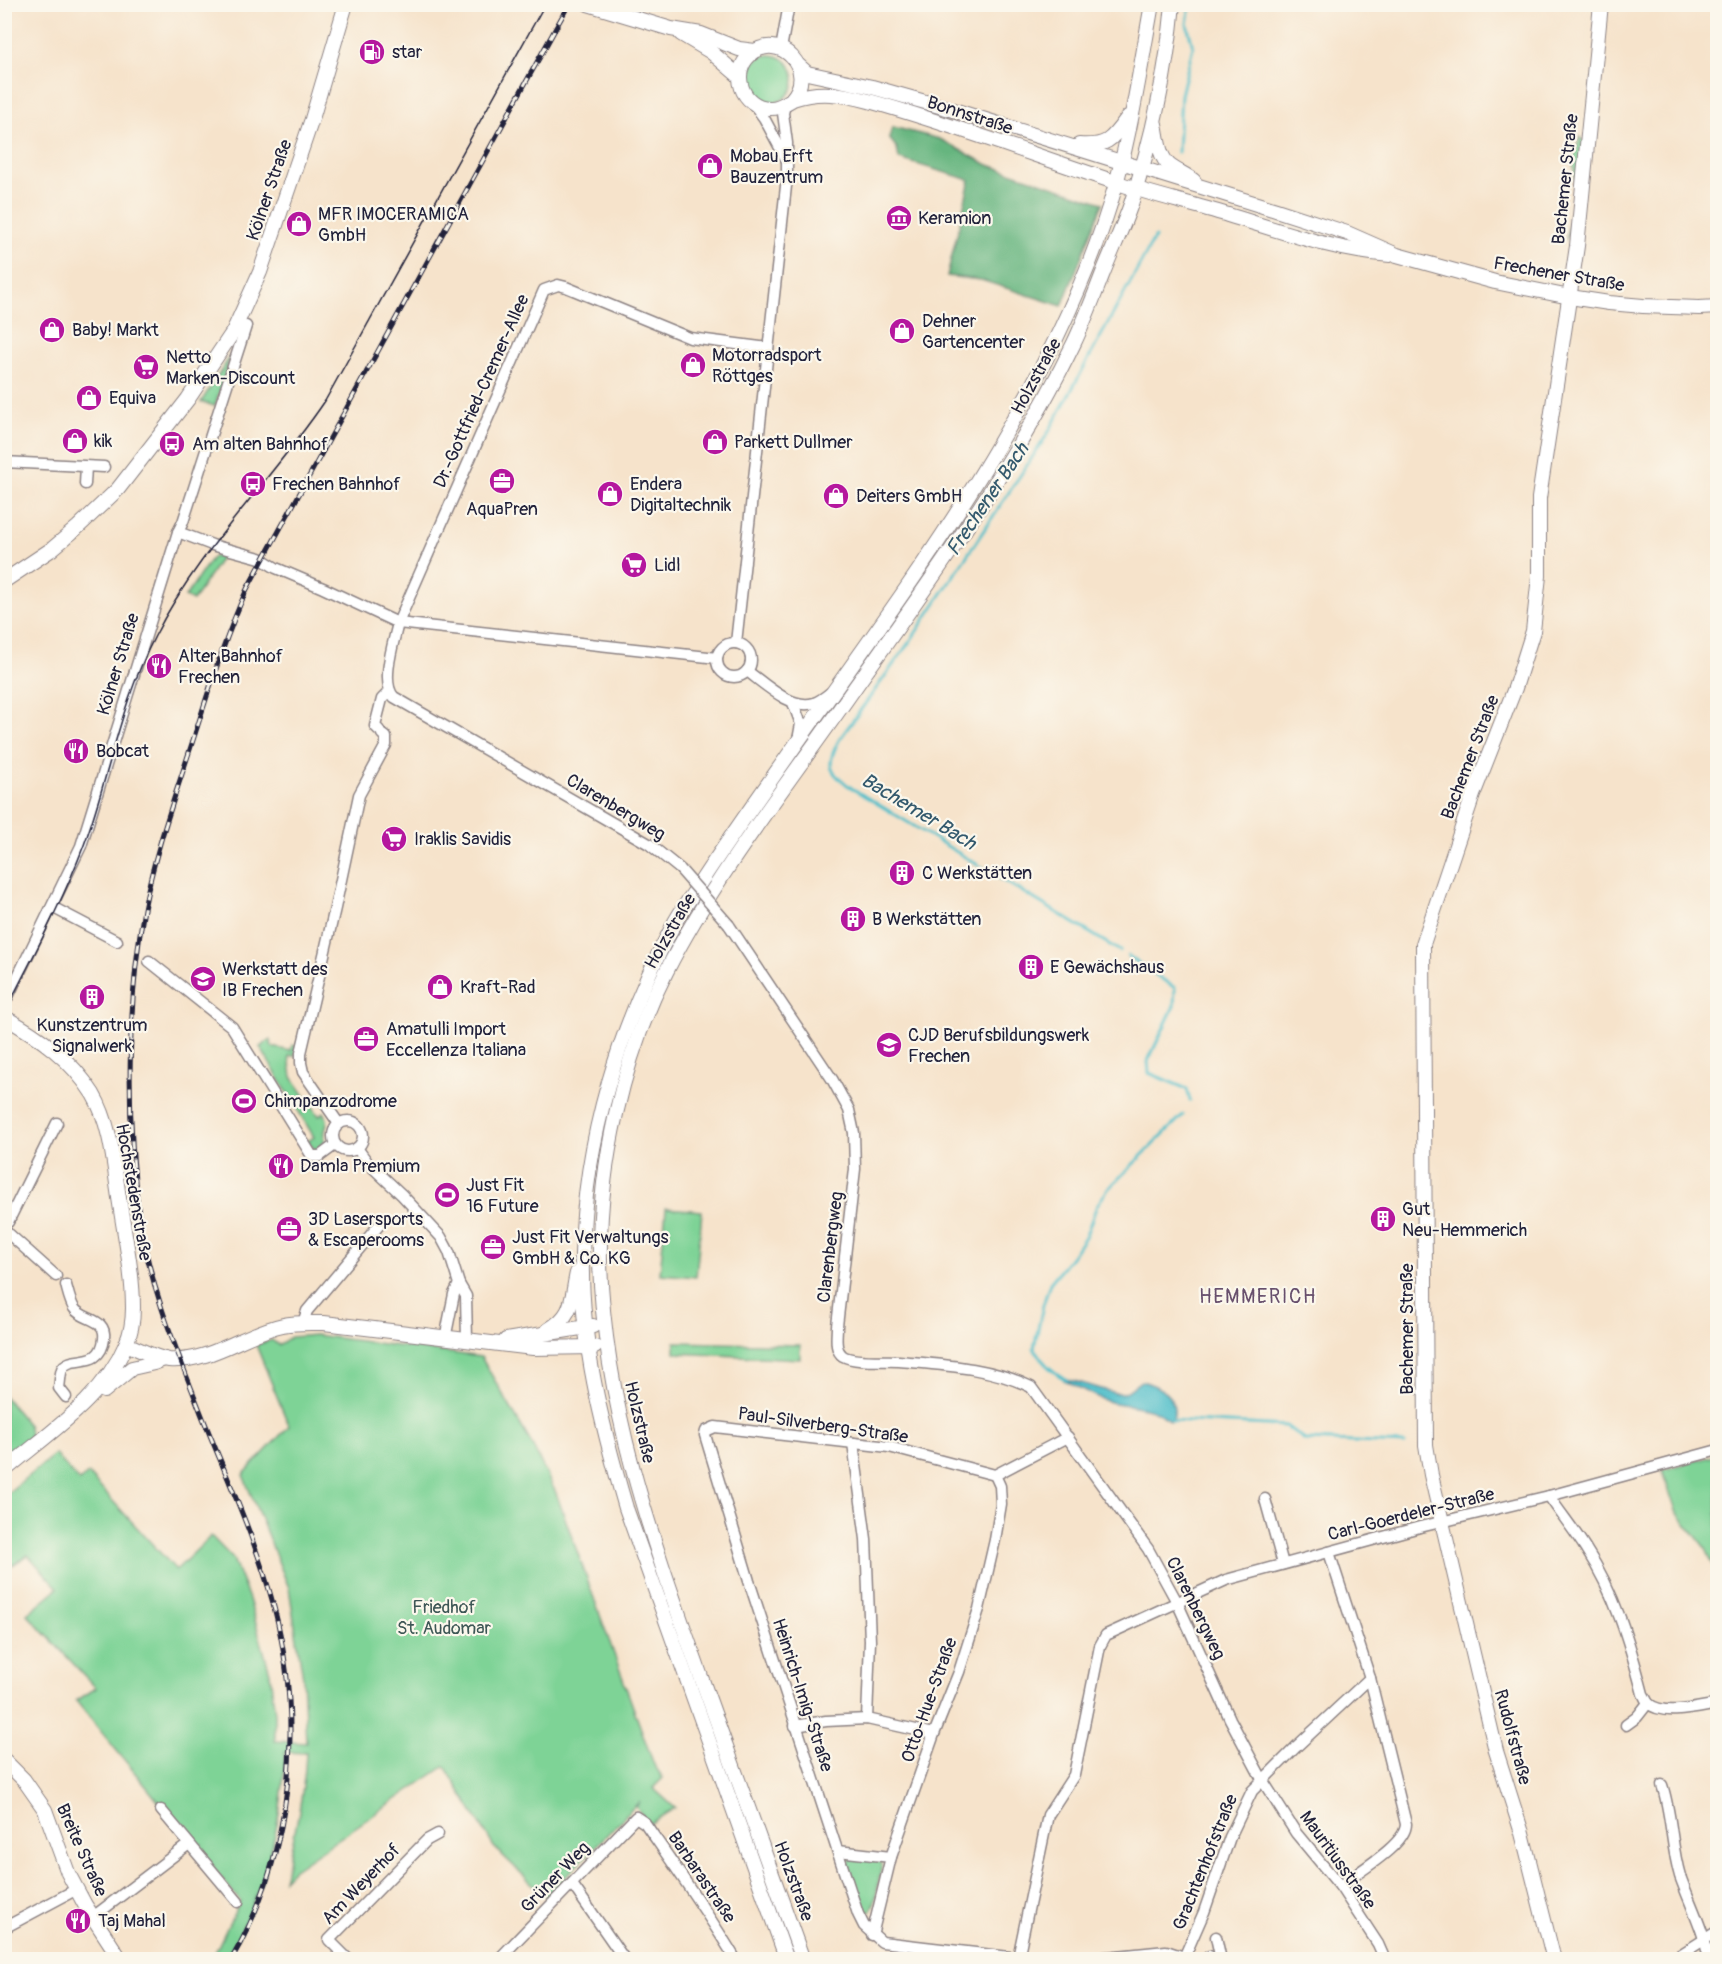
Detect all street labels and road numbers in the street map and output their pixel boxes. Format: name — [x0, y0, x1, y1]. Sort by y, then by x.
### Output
street label: Bonnstraße — [924, 91, 1016, 140]
street label: Bachemer Straße — [1547, 112, 1584, 246]
street label: Kölner Straße — [241, 136, 298, 244]
street label: Frechener Straße — [1492, 252, 1626, 297]
street label: Dr.-Gottfried-Cremer-Allee — [428, 291, 535, 492]
street label: Holzstraße — [1006, 334, 1067, 418]
street label: Kölner Straße — [92, 610, 145, 718]
street label: Bachemer Straße — [1436, 692, 1505, 823]
street label: Clarenbergweg — [562, 769, 670, 846]
street label: Holzstraße — [640, 889, 701, 973]
street label: Hochstedenstraße — [110, 1122, 157, 1263]
street label: Clarenbergweg — [812, 1190, 849, 1304]
street label: Bachemer Straße — [1396, 1263, 1419, 1395]
street label: Holzstraße — [619, 1379, 660, 1465]
street label: Paul-Silverberg-Straße — [736, 1402, 910, 1449]
street label: Carl-Goerdeler-Straße — [1325, 1483, 1497, 1546]
street label: Clarenbergweg — [1161, 1553, 1230, 1664]
street label: Heinrich-Imig-Straße — [767, 1616, 838, 1775]
street label: Otto-Hue-Straße — [896, 1634, 963, 1766]
street label: Rudolfstraße — [1489, 1687, 1536, 1788]
street label: Grachtenhofstraße — [1168, 1791, 1243, 1933]
street label: Breite Straße — [51, 1800, 112, 1900]
street label: Mauritiusstraße — [1294, 1807, 1381, 1914]
street label: Barbarastraße — [662, 1827, 741, 1928]
street label: Grüner Weg — [516, 1837, 595, 1918]
street label: Holzstraße — [768, 1838, 819, 1924]
street label: Am Weyerhof — [317, 1839, 406, 1930]

